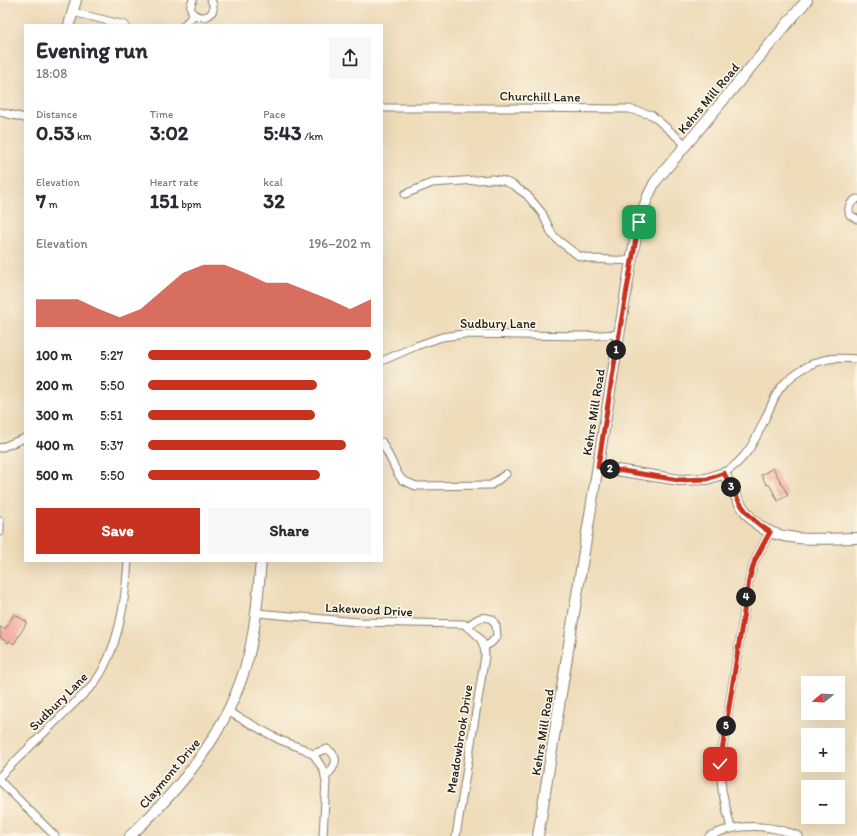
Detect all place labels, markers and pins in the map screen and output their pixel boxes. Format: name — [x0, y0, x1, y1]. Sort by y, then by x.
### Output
pin — [622, 205, 656, 239]
pin: 1 — [606, 340, 626, 360]
pin: 2 — [600, 459, 620, 479]
pin: 3 — [721, 477, 741, 497]
pin: 4 — [736, 587, 756, 607]
pin: 5 — [716, 716, 736, 736]
pin — [703, 747, 737, 781]

